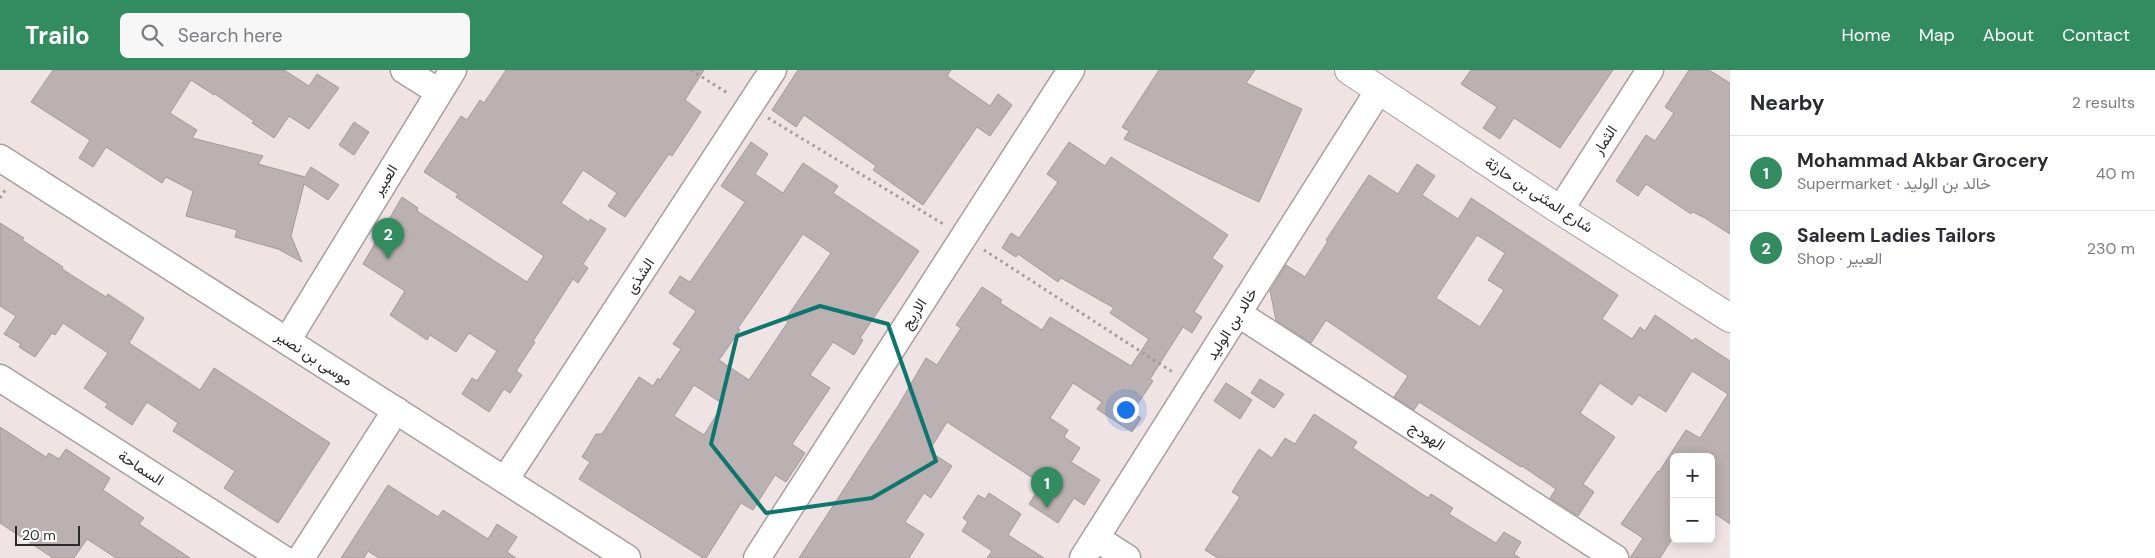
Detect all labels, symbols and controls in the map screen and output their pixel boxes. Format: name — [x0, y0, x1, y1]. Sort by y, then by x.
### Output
search box — [120, 13, 470, 58]
text: Trailo — [25, 20, 90, 51]
icon: search — [138, 21, 166, 49]
text: Search here — [178, 23, 283, 48]
text: Home — [1841, 23, 1891, 47]
text: Map — [1919, 23, 1955, 47]
text: About — [1983, 23, 2034, 47]
text: Contact — [2062, 23, 2130, 47]
text: Nearby — [1750, 89, 1824, 117]
text: 2 results — [2072, 92, 2135, 113]
street label: الثمار — [1588, 122, 1622, 159]
text: Mohammad Akbar Grocery — [1797, 148, 2049, 173]
street label: شارع المثنى بن حارثة — [1481, 153, 1597, 238]
street label: العبير — [367, 161, 402, 200]
text: 1 — [1763, 163, 1769, 184]
text: 40 m — [2096, 163, 2135, 184]
text: Supermarket · خالد بن الوليد — [1797, 173, 1991, 194]
pin: 2 — [372, 218, 404, 259]
text: Saleem Ladies Tailors — [1797, 223, 1996, 248]
text: 2 — [1761, 238, 1771, 259]
text: 230 m — [2087, 238, 2135, 259]
text: Shop · العبير — [1797, 248, 1882, 269]
street label: الشذى — [621, 254, 659, 298]
street label: خالد بن الوليد — [1202, 284, 1262, 364]
street label: الاريج — [897, 295, 932, 334]
street label: موسى بن نصير — [271, 325, 357, 390]
your location — [1113, 397, 1139, 423]
street label: الهودج — [1405, 417, 1449, 456]
street label: السماحة — [114, 446, 168, 490]
map controls — [1670, 453, 1715, 543]
button: + — [1670, 453, 1715, 498]
pin: 1 — [1031, 467, 1063, 508]
button: − — [1670, 498, 1715, 543]
scale bar — [15, 523, 80, 546]
text: 20 m — [22, 526, 56, 544]

